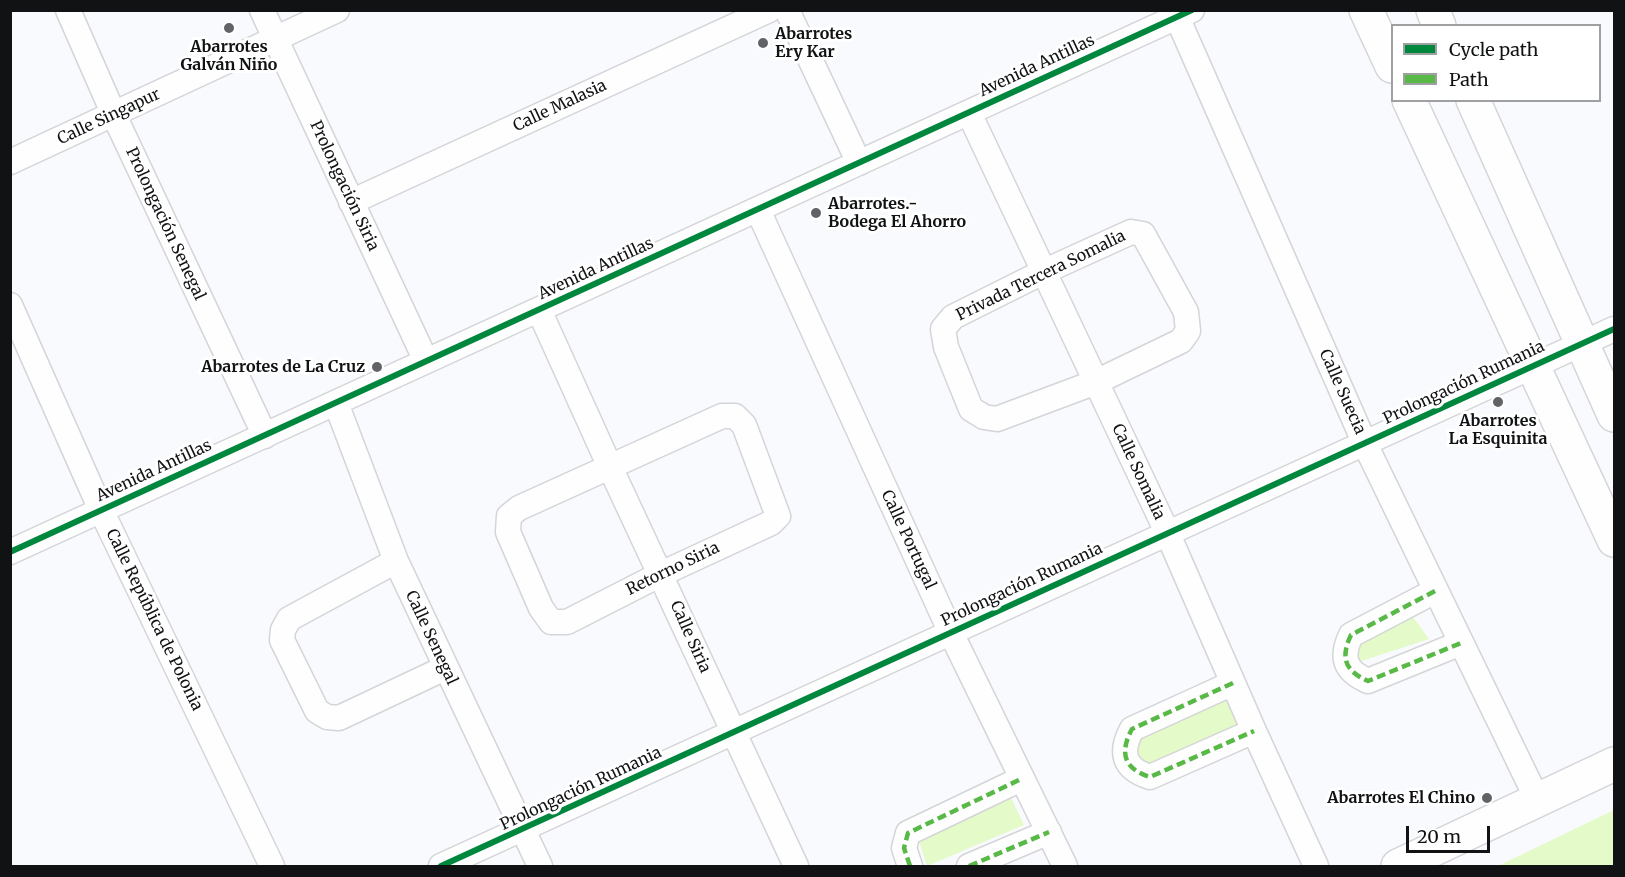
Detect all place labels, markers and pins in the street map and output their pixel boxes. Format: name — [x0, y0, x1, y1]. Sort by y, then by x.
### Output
marker: Abarrotes Galván Niño — [222, 21, 236, 35]
place label: Abarrotes Ery Kar — [775, 24, 852, 62]
marker: Abarrotes Ery Kar — [756, 36, 770, 50]
place label: Abarrotes Galván Niño — [181, 37, 277, 75]
place label: Abarrotes.- Bodega El Ahorro — [828, 194, 966, 232]
marker: Abarrotes.- Bodega El Ahorro — [809, 206, 823, 220]
place label: Abarrotes de La Cruz — [201, 357, 365, 377]
marker: Abarrotes de La Cruz — [370, 360, 384, 374]
marker: Abarrotes La Esquinita — [1491, 395, 1505, 409]
place label: Abarrotes La Esquinita — [1448, 411, 1548, 449]
place label: Abarrotes El Chino — [1327, 788, 1475, 808]
marker: Abarrotes El Chino — [1480, 791, 1494, 805]

